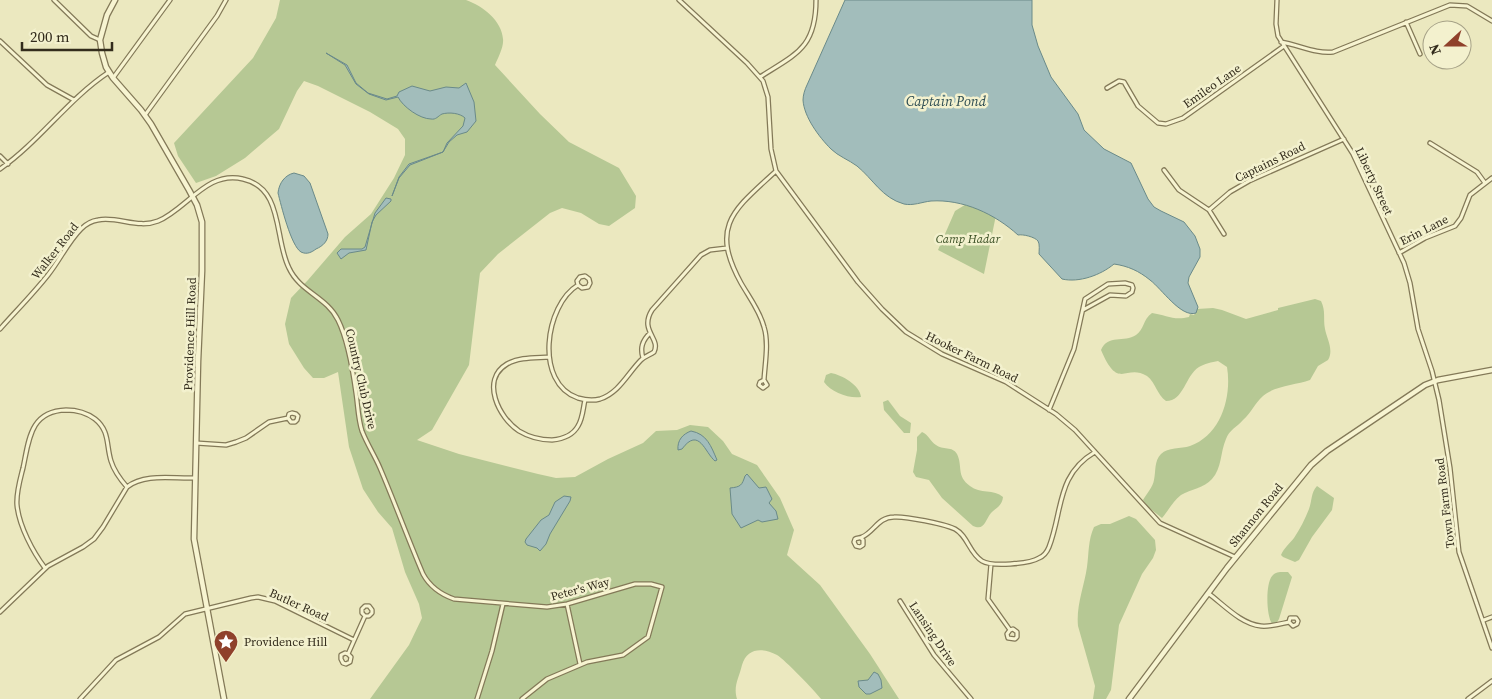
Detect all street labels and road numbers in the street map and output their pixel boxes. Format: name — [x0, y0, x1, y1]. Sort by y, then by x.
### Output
street label: Emileo Lane — [1180, 60, 1244, 112]
street label: Captains Road — [1232, 138, 1308, 186]
street label: Liberty Street — [1351, 145, 1397, 218]
street label: Erin Lane — [1397, 211, 1451, 249]
street label: Walker Road — [28, 219, 82, 283]
street label: Providence Hill Road — [180, 277, 200, 391]
street label: Country Club Drive — [342, 327, 380, 431]
street label: Hooker Farm Road — [923, 328, 1021, 386]
street label: Town Farm Road — [1432, 457, 1458, 549]
street label: Shannon Road — [1225, 480, 1287, 550]
street label: Peter's Way — [549, 573, 612, 605]
street label: Butler Road — [267, 585, 331, 625]
street label: Lansing Drive — [906, 599, 960, 669]

